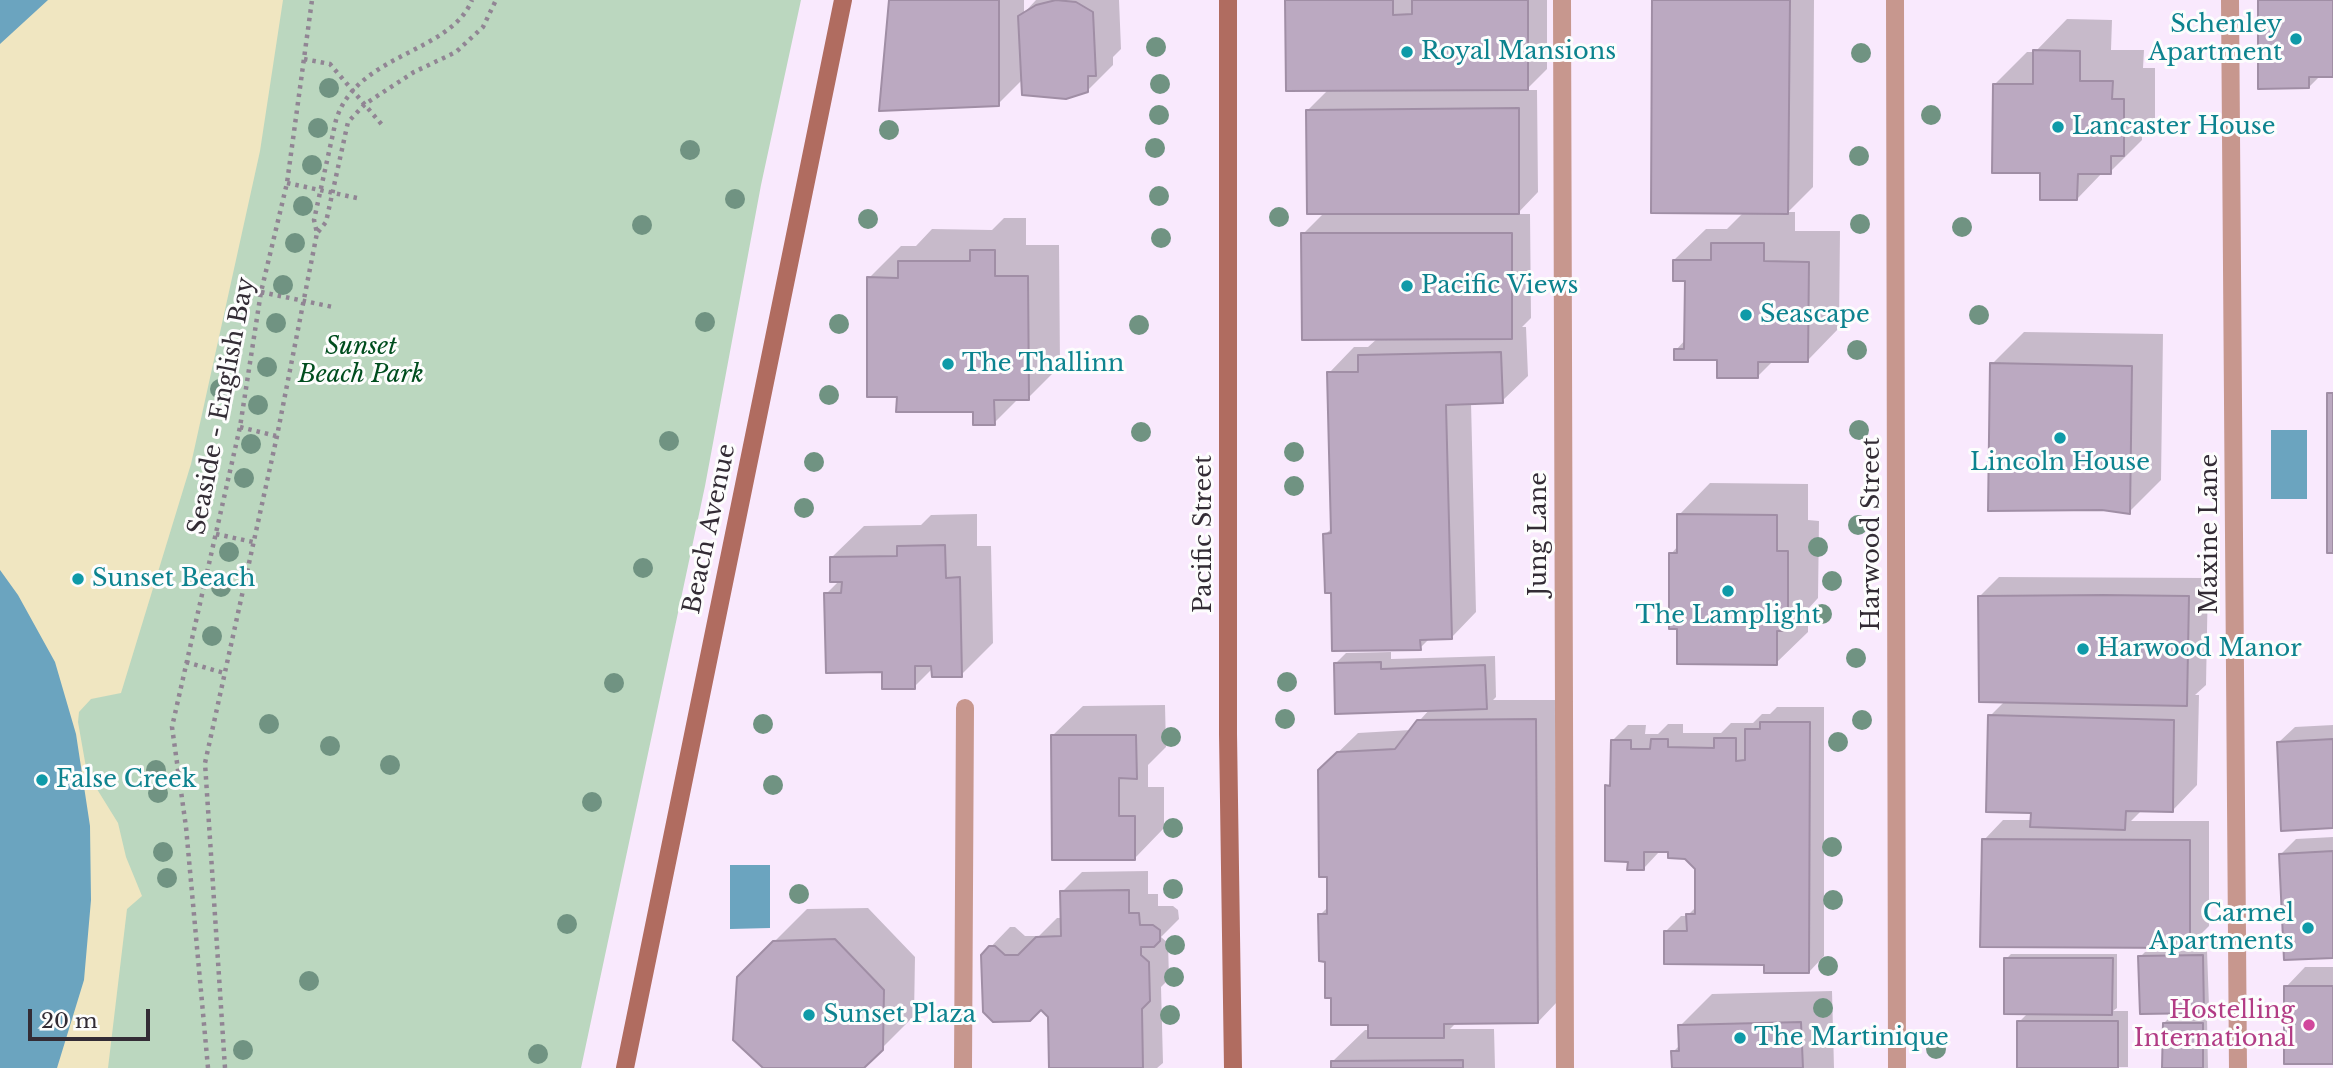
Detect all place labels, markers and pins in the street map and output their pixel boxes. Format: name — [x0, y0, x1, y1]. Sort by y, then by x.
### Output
place label: Schenley Apartment — [2148, 11, 2282, 67]
marker: Schenley Apartment — [2288, 31, 2304, 47]
place label: Royal Mansions — [1421, 38, 1616, 66]
marker: Royal Mansions — [1399, 44, 1415, 60]
place label: Lancaster House — [2072, 113, 2275, 141]
marker: Lancaster House — [2050, 119, 2066, 135]
place label: Pacific Views — [1421, 272, 1578, 300]
marker: Pacific Views — [1399, 278, 1415, 294]
place label: Seascape — [1760, 301, 1870, 329]
marker: Seascape — [1738, 307, 1754, 323]
place label: The Thallinn — [962, 350, 1124, 378]
marker: The Thallinn — [940, 356, 956, 372]
marker: Lincoln House — [2052, 430, 2068, 446]
place label: Lincoln House — [1970, 449, 2150, 477]
place label: Sunset Beach — [92, 565, 256, 593]
marker: Sunset Beach — [70, 571, 86, 587]
marker: The Lamplight — [1720, 583, 1736, 599]
place label: The Lamplight — [1635, 602, 1821, 630]
place label: Harwood Manor — [2097, 635, 2302, 663]
marker: Harwood Manor — [2075, 641, 2091, 657]
place label: False Creek — [56, 766, 197, 794]
marker: False Creek — [34, 772, 50, 788]
place label: Carmel Apartments — [2149, 900, 2294, 956]
marker: Carmel Apartments — [2300, 920, 2316, 936]
place label: Hostelling International — [2134, 997, 2295, 1053]
place label: Sunset Plaza — [823, 1001, 976, 1029]
marker: Sunset Plaza — [801, 1007, 817, 1023]
marker: Hostelling International — [2301, 1017, 2317, 1033]
place label: The Martinique — [1754, 1024, 1949, 1052]
marker: The Martinique — [1732, 1030, 1748, 1046]

